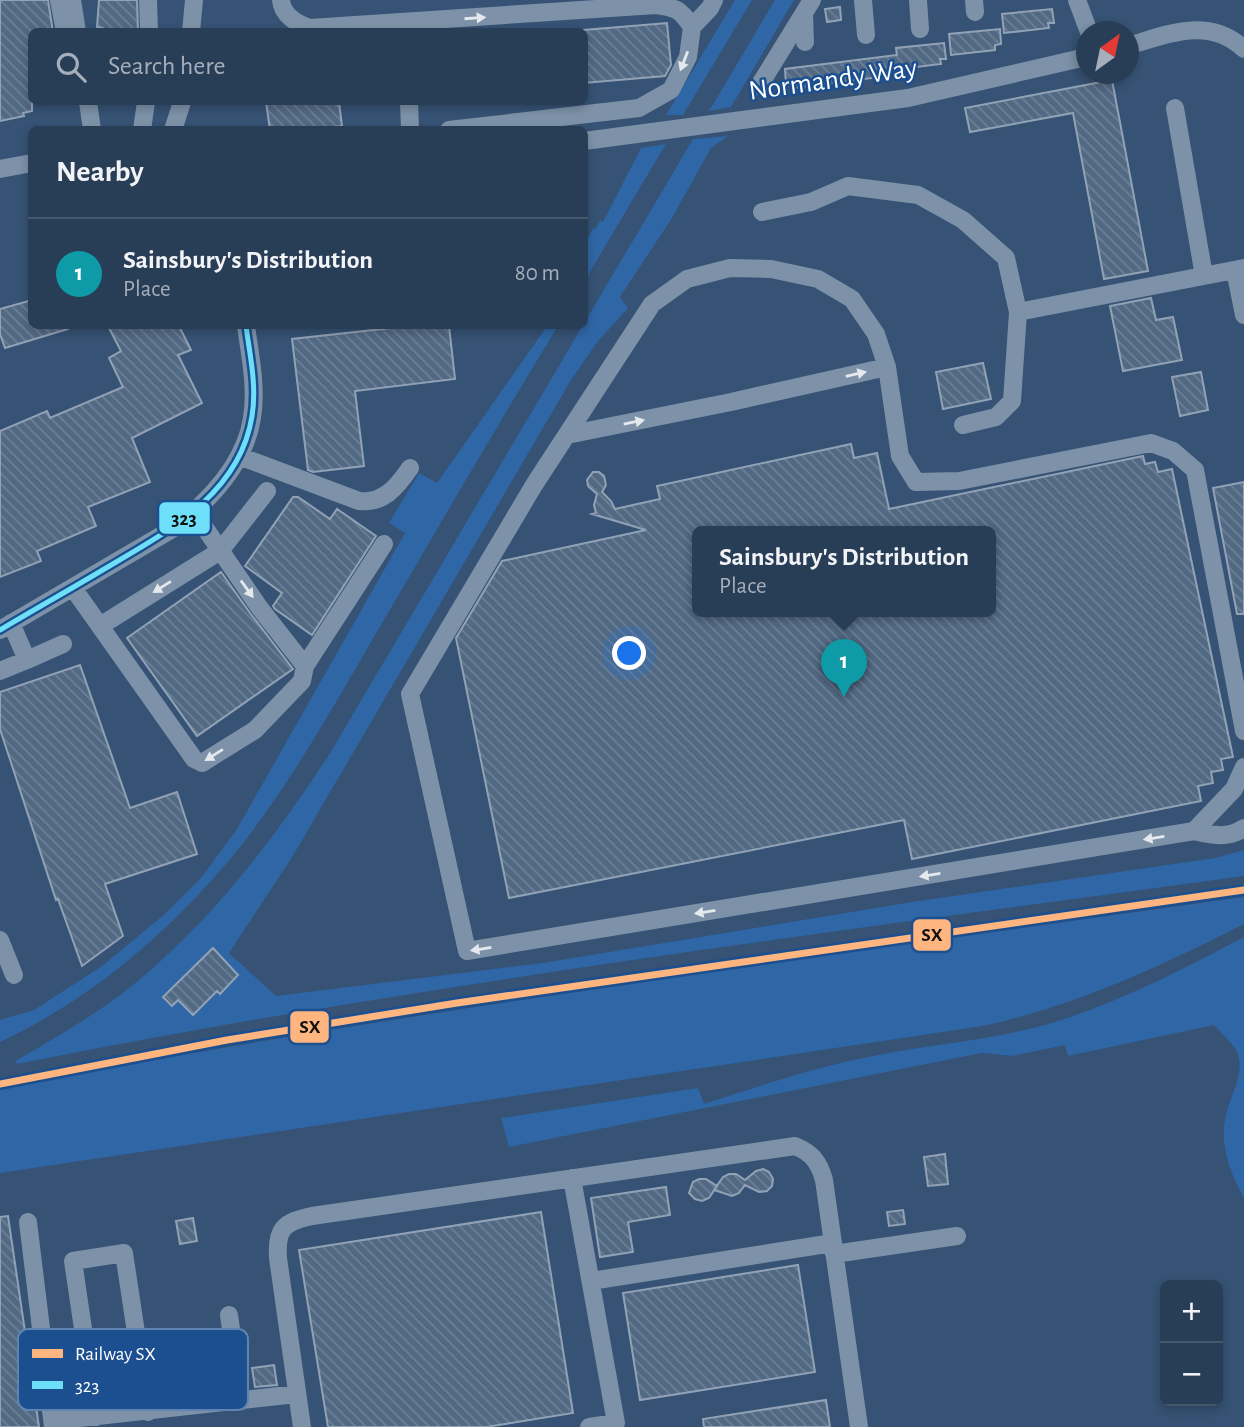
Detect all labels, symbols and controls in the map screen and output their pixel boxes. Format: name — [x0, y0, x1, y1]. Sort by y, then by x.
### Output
one-way arrow — [464, 12, 486, 23]
north arrow — [1076, 21, 1139, 84]
search box — [28, 28, 588, 105]
icon: search — [52, 48, 90, 86]
one-way arrow — [679, 50, 690, 71]
text: Search here — [108, 53, 226, 79]
street label: Normandy Way — [747, 54, 919, 106]
text: Nearby — [56, 157, 144, 187]
text: Sainsbury's Distribution — [123, 247, 373, 273]
text: 1 — [75, 262, 83, 285]
text: 80 m — [515, 262, 560, 285]
text: Place — [123, 278, 171, 301]
one-way arrow — [845, 368, 867, 379]
one-way arrow — [623, 416, 645, 427]
line badge: 323 — [158, 501, 211, 535]
text: 323 — [171, 510, 197, 529]
popup — [692, 526, 996, 617]
text: Sainsbury's Distribution — [719, 544, 969, 570]
text: Place — [719, 575, 767, 598]
one-way arrow — [239, 580, 253, 598]
one-way arrow — [153, 581, 172, 594]
your location — [612, 636, 646, 670]
pin: 1 — [821, 639, 867, 697]
one-way arrow — [205, 749, 224, 762]
one-way arrow — [1143, 833, 1165, 844]
one-way arrow — [919, 870, 941, 881]
one-way arrow — [694, 907, 716, 918]
line badge: SX — [912, 918, 952, 952]
text: SX — [921, 926, 943, 945]
one-way arrow — [470, 944, 492, 955]
line badge: SX — [289, 1010, 330, 1044]
text: SX — [299, 1018, 321, 1037]
map controls — [1160, 1280, 1223, 1406]
button: + — [1160, 1280, 1223, 1343]
legend — [18, 1329, 248, 1410]
button: − — [1160, 1343, 1223, 1406]
text: Railway SX — [75, 1345, 156, 1364]
text: 323 — [75, 1377, 99, 1396]

